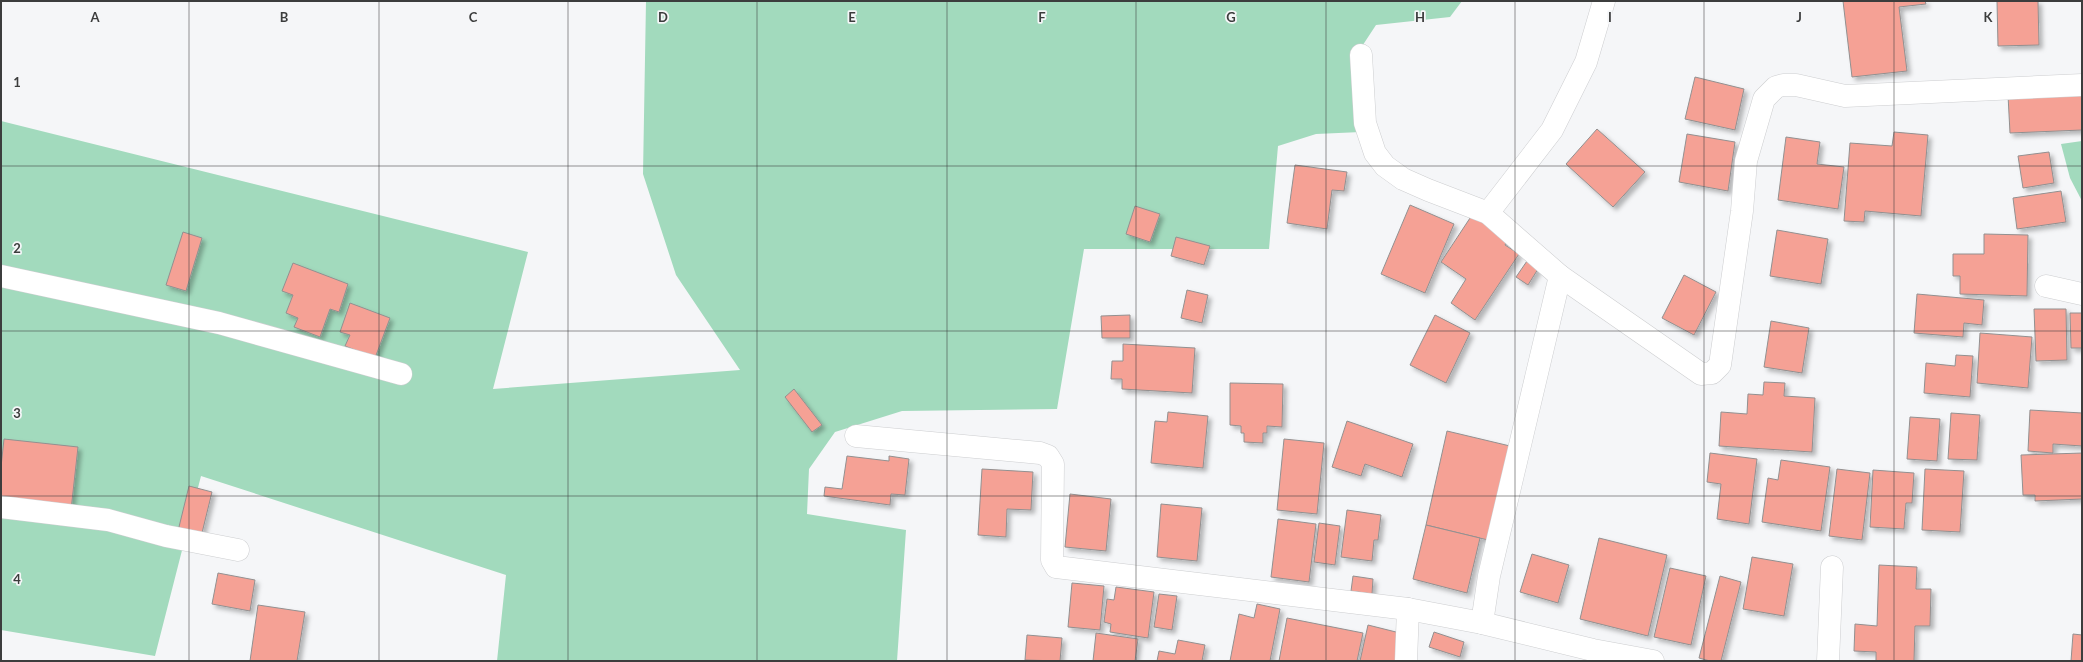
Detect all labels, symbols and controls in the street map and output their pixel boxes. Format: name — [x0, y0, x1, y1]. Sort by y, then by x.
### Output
text: A — [89, 9, 100, 25]
text: B — [280, 9, 289, 25]
text: C — [469, 9, 478, 25]
text: D — [658, 9, 668, 25]
text: E — [848, 9, 856, 25]
text: F — [1038, 9, 1046, 25]
text: G — [1226, 9, 1236, 25]
text: H — [1415, 9, 1425, 25]
text: I — [1608, 9, 1612, 25]
text: J — [1796, 9, 1802, 25]
text: K — [1984, 9, 1994, 25]
text: 1 — [13, 74, 21, 90]
text: 2 — [13, 240, 21, 256]
text: 3 — [13, 405, 21, 421]
text: 4 — [13, 571, 21, 587]

